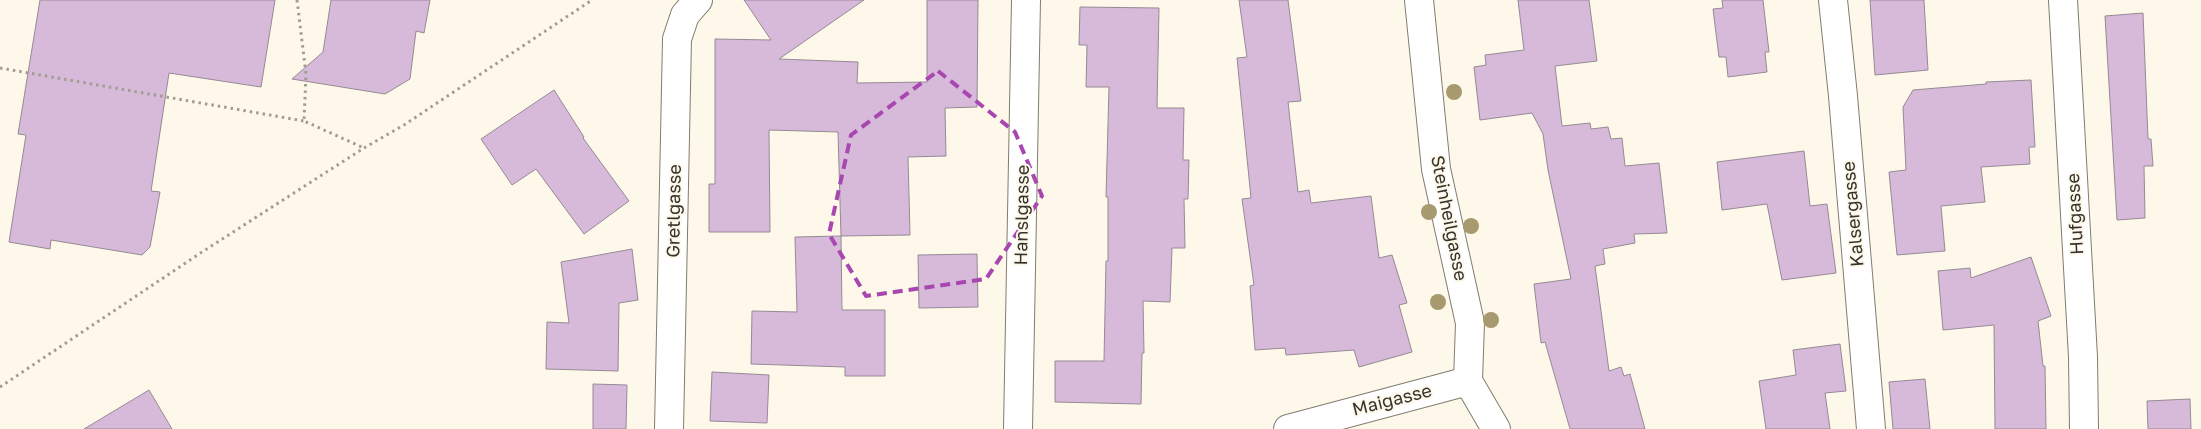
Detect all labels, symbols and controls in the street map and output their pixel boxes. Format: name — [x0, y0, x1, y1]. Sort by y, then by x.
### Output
street label: Steinheilgasse — [1427, 153, 1473, 282]
street label: Kalsergasse — [1836, 160, 1868, 268]
street label: Gretlgasse — [661, 164, 685, 258]
street label: Hanslgasse — [1009, 164, 1033, 266]
street label: Hufgasse — [2061, 173, 2087, 255]
street label: Maigasse — [1350, 379, 1434, 420]

